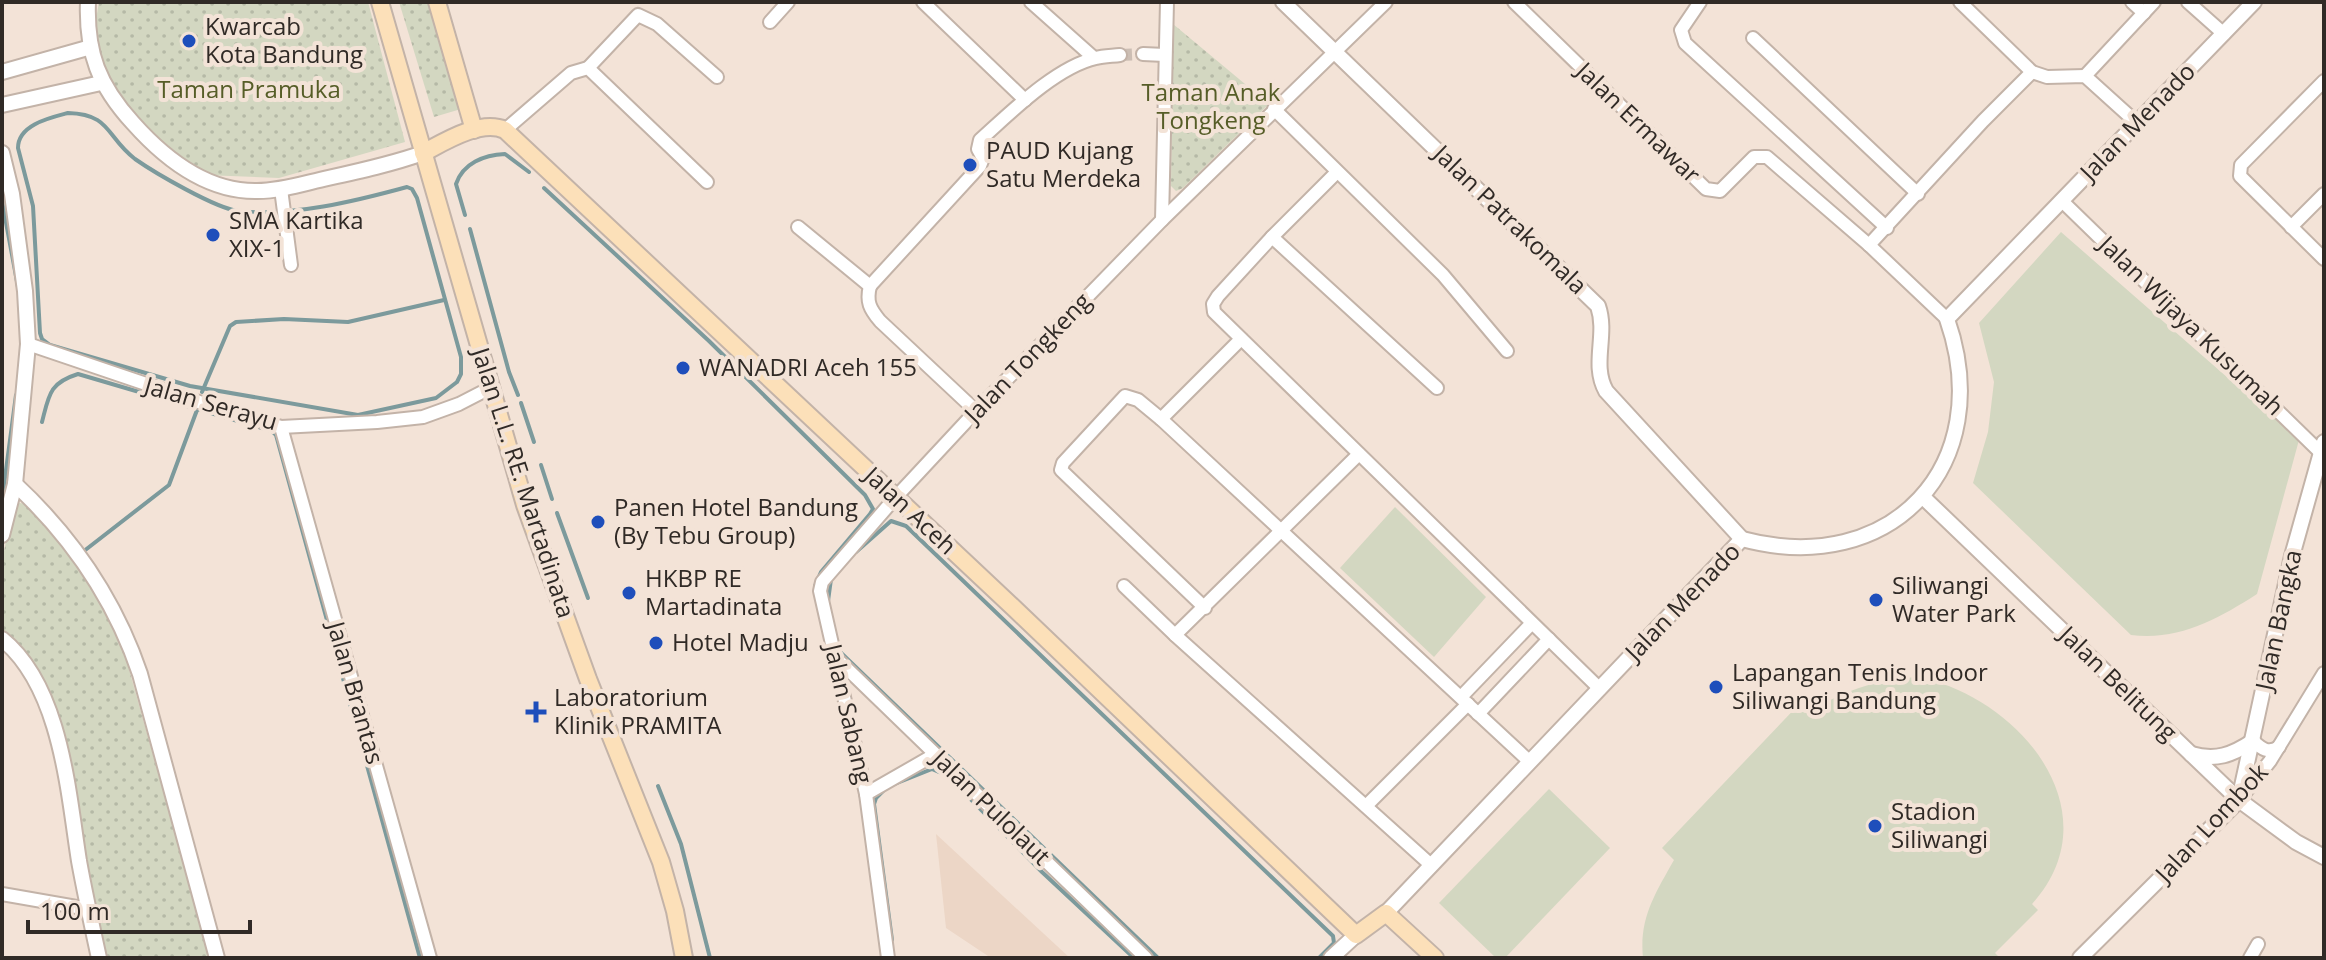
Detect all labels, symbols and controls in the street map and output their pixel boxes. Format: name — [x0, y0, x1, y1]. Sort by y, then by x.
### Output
place label: Kwarcab Kota Bandung — [205, 9, 363, 70]
marker: Kwarcab Kota Bandung — [180, 32, 198, 50]
street label: Jalan Ermawar — [1568, 53, 1708, 190]
street label: Jalan Menado — [2071, 55, 2202, 189]
park label: Taman Pramuka — [157, 72, 341, 105]
park label: Taman Anak Tongkeng — [1142, 75, 1281, 136]
place label: PAUD Kujang Satu Merdeka — [986, 133, 1141, 194]
street label: Jalan Patrakomala — [1426, 136, 1595, 301]
marker: PAUD Kujang Satu Merdeka — [961, 156, 979, 174]
place label: SMA Kartika XIX-1 — [229, 203, 364, 264]
marker: SMA Kartika XIX-1 — [204, 226, 222, 244]
street label: Jalan Wijaya Kusumah — [2091, 227, 2292, 422]
street label: Jalan Tongkeng — [955, 285, 1098, 431]
street label: Jalan L.L. RE. Martadinata — [465, 341, 584, 622]
place label: WANADRI Aceh 155 — [699, 350, 917, 383]
marker: WANADRI Aceh 155 — [674, 359, 692, 377]
street label: Jalan Serayu — [139, 367, 282, 437]
street label: Jalan Aceh — [856, 457, 964, 561]
place label: Panen Hotel Bandung (By Tebu Group) — [614, 490, 858, 551]
marker: Panen Hotel Bandung (By Tebu Group) — [589, 513, 607, 531]
street label: Jalan Menado — [1616, 535, 1747, 669]
street label: Jalan Bangka — [2246, 546, 2309, 695]
place label: HKBP RE Martadinata — [645, 561, 782, 622]
place label: Siliwangi Water Park — [1892, 568, 2016, 629]
marker: HKBP RE Martadinata — [620, 584, 638, 602]
marker: Siliwangi Water Park — [1867, 591, 1885, 609]
street label: Jalan Brantas — [320, 616, 393, 768]
street label: Jalan Belitung — [2051, 617, 2185, 748]
place label: Hotel Madju — [672, 625, 809, 658]
marker: Hotel Madju — [647, 634, 665, 652]
street label: Jalan Sabang — [817, 639, 882, 787]
place label: Lapangan Tenis Indoor Siliwangi Bandung — [1732, 655, 1988, 716]
marker: Lapangan Tenis Indoor Siliwangi Bandung — [1707, 678, 1725, 696]
place label: Laboratorium Klinik PRAMITA — [554, 680, 722, 741]
marker: Laboratorium Klinik PRAMITA — [525, 701, 547, 723]
street label: Jalan Pulolaut — [924, 741, 1058, 872]
street label: Jalan Lombok — [2146, 755, 2275, 890]
place label: Stadion Siliwangi — [1891, 794, 1988, 855]
marker: Stadion Siliwangi — [1866, 817, 1884, 835]
scale bar — [28, 884, 250, 934]
text: 100 m — [40, 894, 110, 927]

